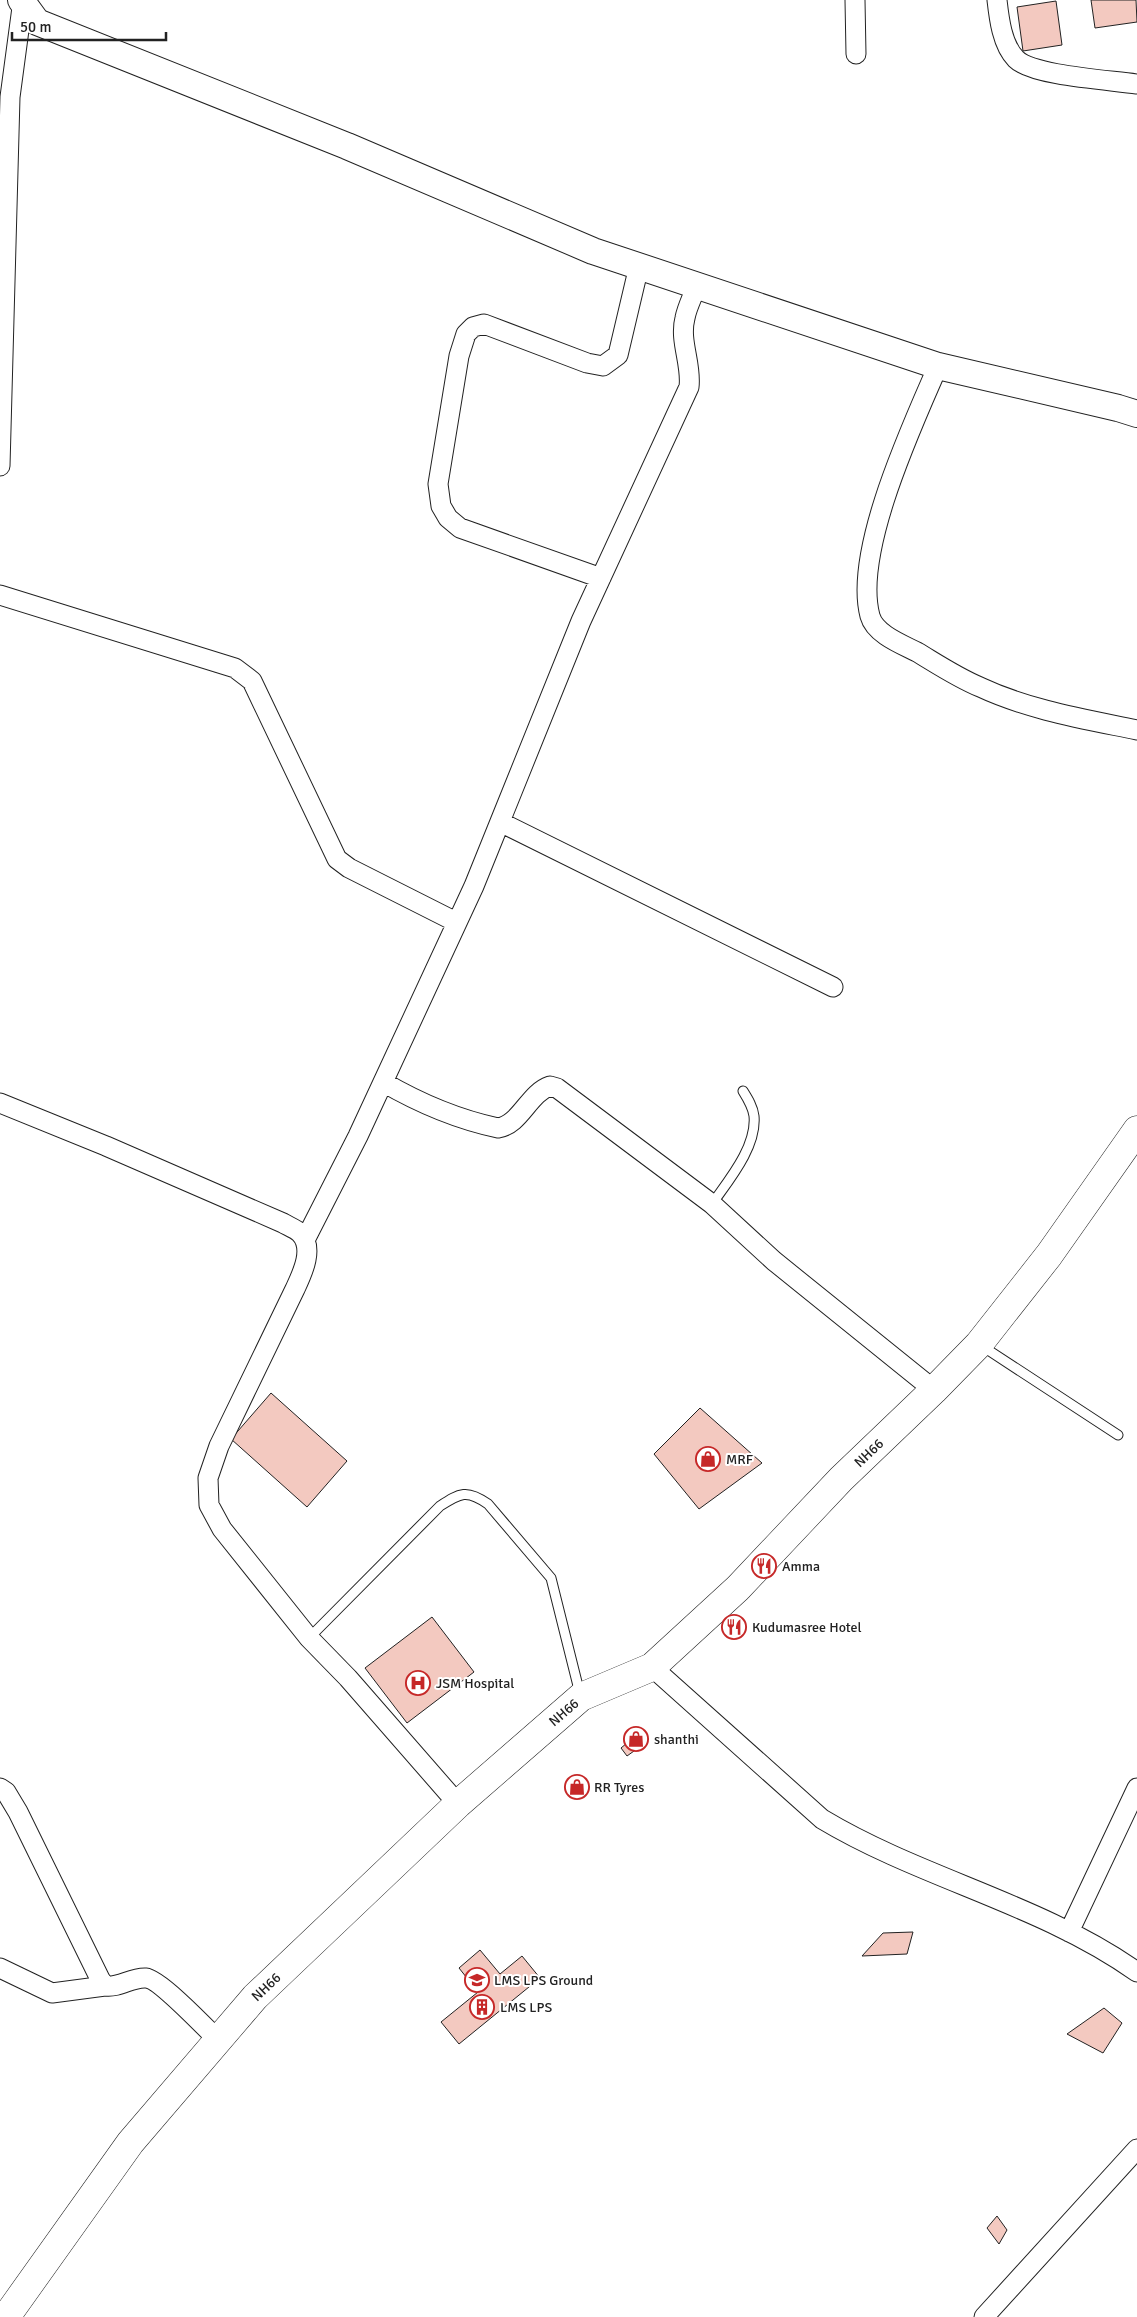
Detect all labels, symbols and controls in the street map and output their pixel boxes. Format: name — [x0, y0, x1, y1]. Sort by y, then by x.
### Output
scale bar — [12, 10, 166, 42]
text: 50 m — [20, 18, 51, 36]
street label: NH66 — [850, 1435, 887, 1471]
shop icon: MRF — [695, 1446, 721, 1472]
place label: MRF — [726, 1451, 753, 1468]
restaurant icon: Amma — [751, 1553, 777, 1579]
place label: Amma — [782, 1558, 820, 1575]
restaurant icon: Kudumasree Hotel — [721, 1614, 747, 1640]
place label: Kudumasree Hotel — [752, 1619, 862, 1636]
hospital icon: JSM Hospital — [405, 1670, 431, 1696]
place label: JSM Hospital — [436, 1675, 514, 1692]
street label: NH66 — [545, 1694, 582, 1730]
shop icon: shanthi — [623, 1726, 649, 1752]
place label: shanthi — [654, 1731, 699, 1748]
shop icon: RR Tyres — [564, 1774, 590, 1800]
place label: RR Tyres — [594, 1779, 644, 1796]
school or university icon: LMS LPS Ground — [464, 1967, 490, 1993]
street label: NH66 — [248, 1969, 284, 2004]
place label: LMS LPS Ground — [494, 1972, 593, 1989]
building icon: LMS LPS — [469, 1994, 495, 2020]
place label: LMS LPS — [500, 1999, 552, 2016]

